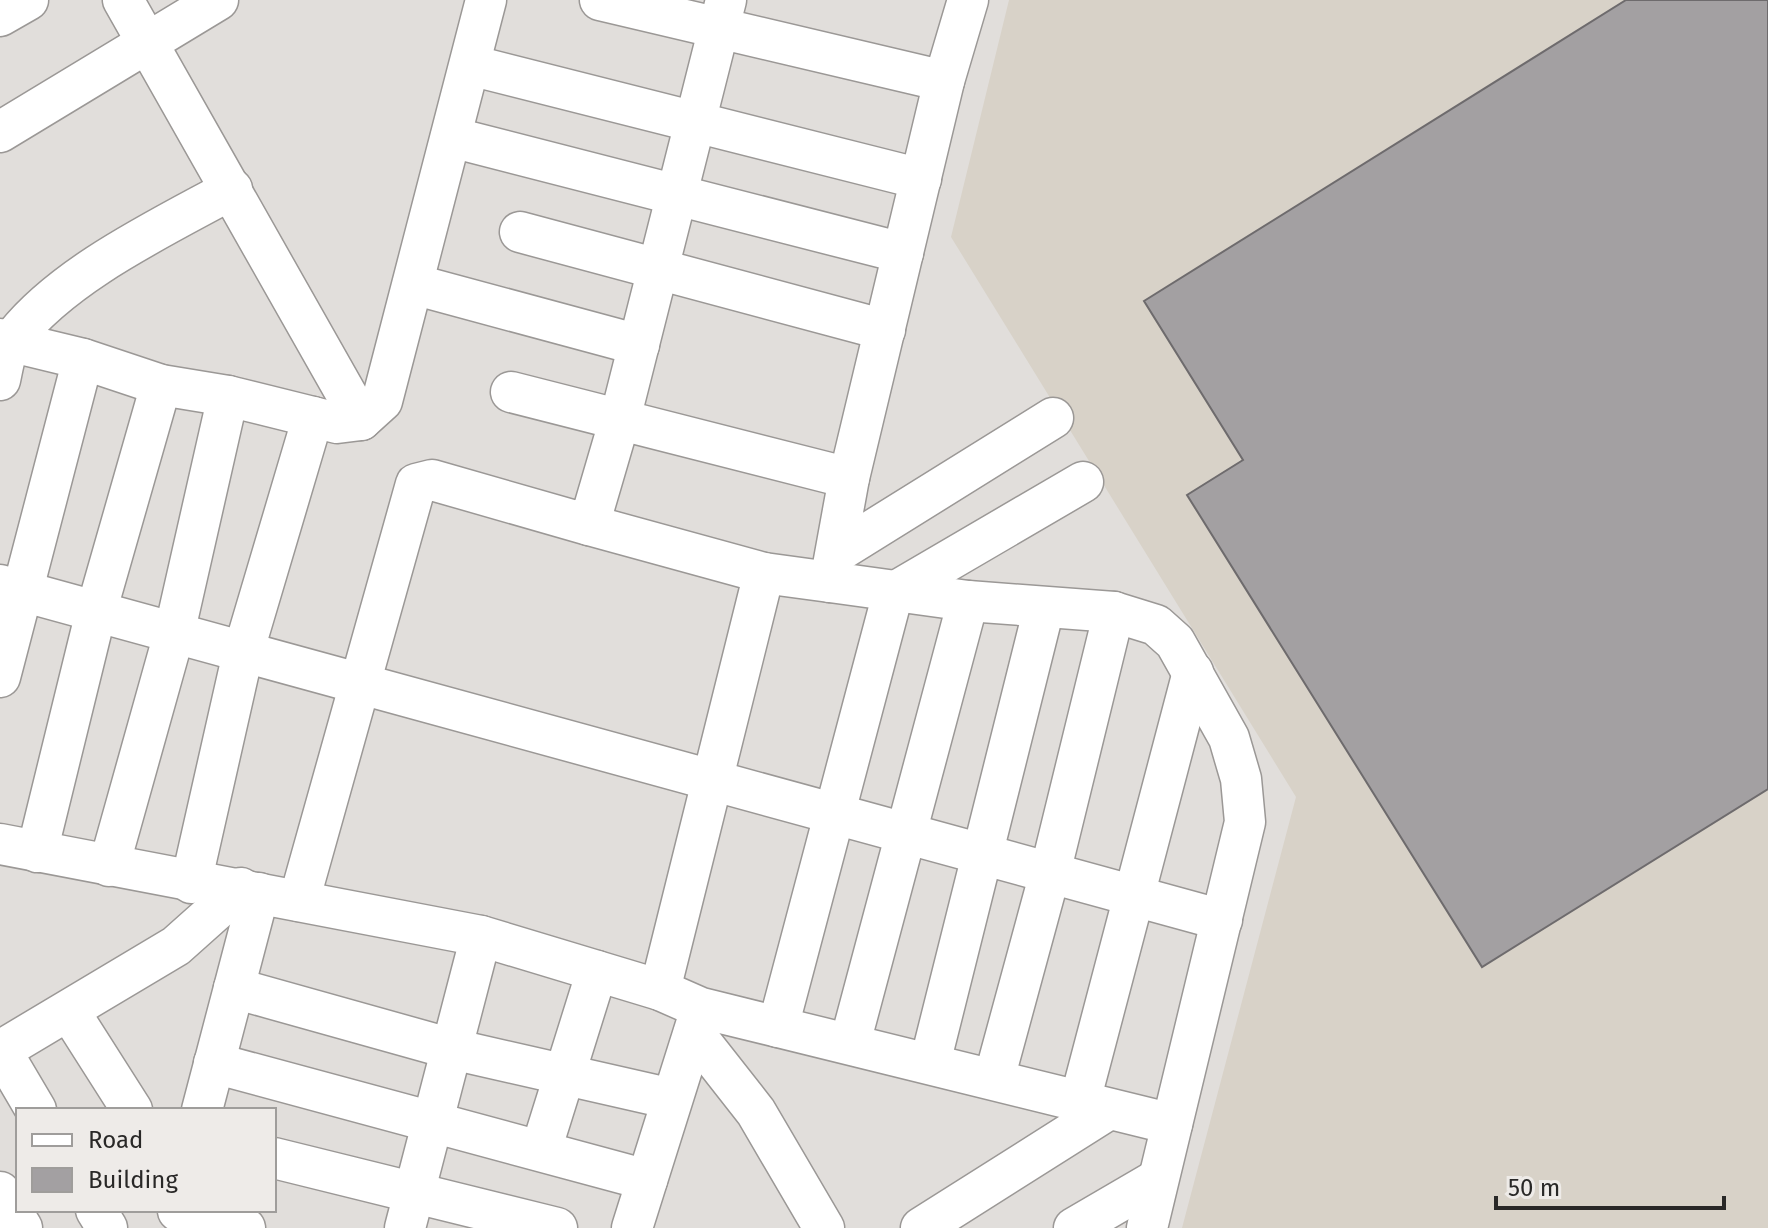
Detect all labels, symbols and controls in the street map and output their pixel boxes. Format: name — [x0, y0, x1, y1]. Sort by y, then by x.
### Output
legend — [16, 1108, 276, 1212]
text: Road — [88, 1126, 143, 1154]
scale bar — [1496, 1160, 1724, 1210]
text: Building — [88, 1166, 178, 1194]
text: 50 m — [1508, 1174, 1560, 1202]

